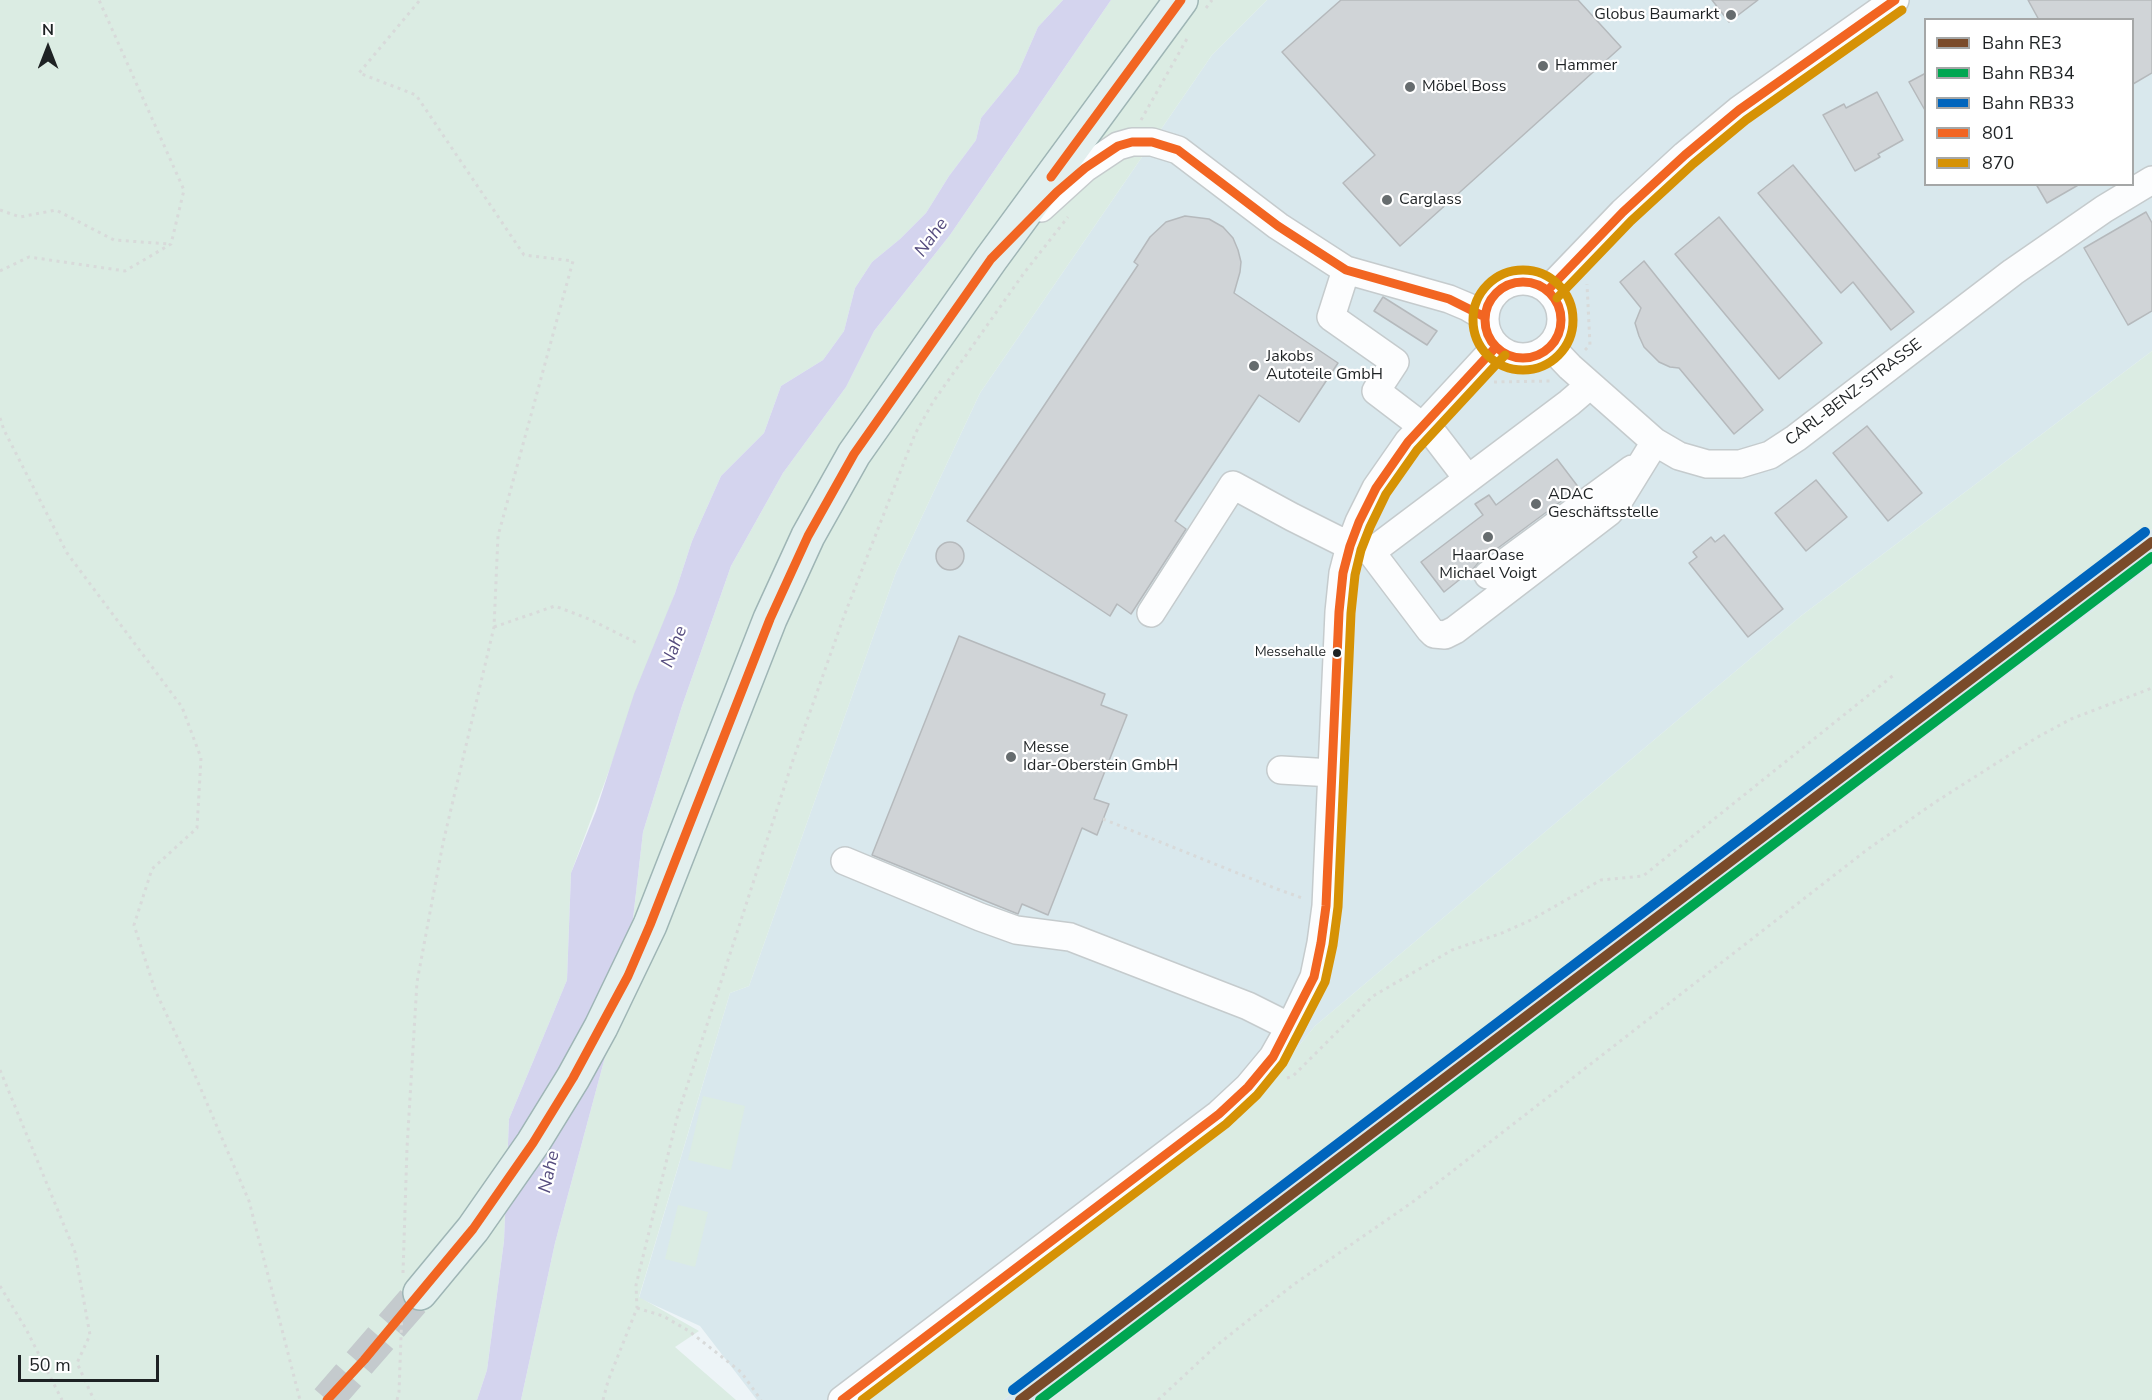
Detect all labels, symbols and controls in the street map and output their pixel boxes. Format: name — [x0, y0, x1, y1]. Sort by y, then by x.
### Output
place label: Globus Baumarkt — [1594, 5, 1719, 25]
marker: Globus Baumarkt — [1724, 8, 1738, 22]
north arrow — [18, 18, 78, 78]
legend — [1924, 18, 2134, 186]
text: N — [42, 19, 54, 41]
text: Bahn RE3 — [1982, 31, 2062, 55]
place label: Hammer — [1555, 56, 1617, 76]
marker: Hammer — [1536, 59, 1550, 73]
text: Bahn RB34 — [1982, 61, 2075, 85]
place label: Möbel Boss — [1422, 77, 1506, 97]
marker: Möbel Boss — [1403, 80, 1417, 94]
text: Bahn RB33 — [1982, 91, 2075, 115]
text: 801 — [1982, 121, 2014, 145]
text: 870 — [1982, 151, 2014, 175]
place label: Carglass — [1399, 190, 1462, 210]
marker: Carglass — [1380, 193, 1394, 207]
water label: Nahe — [911, 214, 953, 262]
street label: CARL-BENZ-STRASSE — [1782, 336, 1926, 450]
place label: Jakobs Autoteile GmbH — [1266, 347, 1383, 385]
marker: Jakobs Autoteile GmbH — [1247, 359, 1261, 373]
place label: ADAC Geschäftsstelle — [1548, 485, 1659, 523]
marker: ADAC Geschäftsstelle — [1529, 497, 1543, 511]
marker: HaarOase Michael Voigt — [1481, 530, 1495, 544]
place label: HaarOase Michael Voigt — [1439, 546, 1537, 584]
water label: Nahe — [657, 623, 693, 671]
place label: Messehalle — [1255, 645, 1326, 661]
marker: Messehalle — [1331, 647, 1343, 659]
place label: Messe Idar-Oberstein GmbH — [1023, 738, 1178, 776]
marker: Messe Idar-Oberstein GmbH — [1004, 750, 1018, 764]
water label: Nahe — [535, 1149, 565, 1195]
scale bar — [21, 1343, 162, 1381]
text: 50 m — [29, 1353, 71, 1377]

